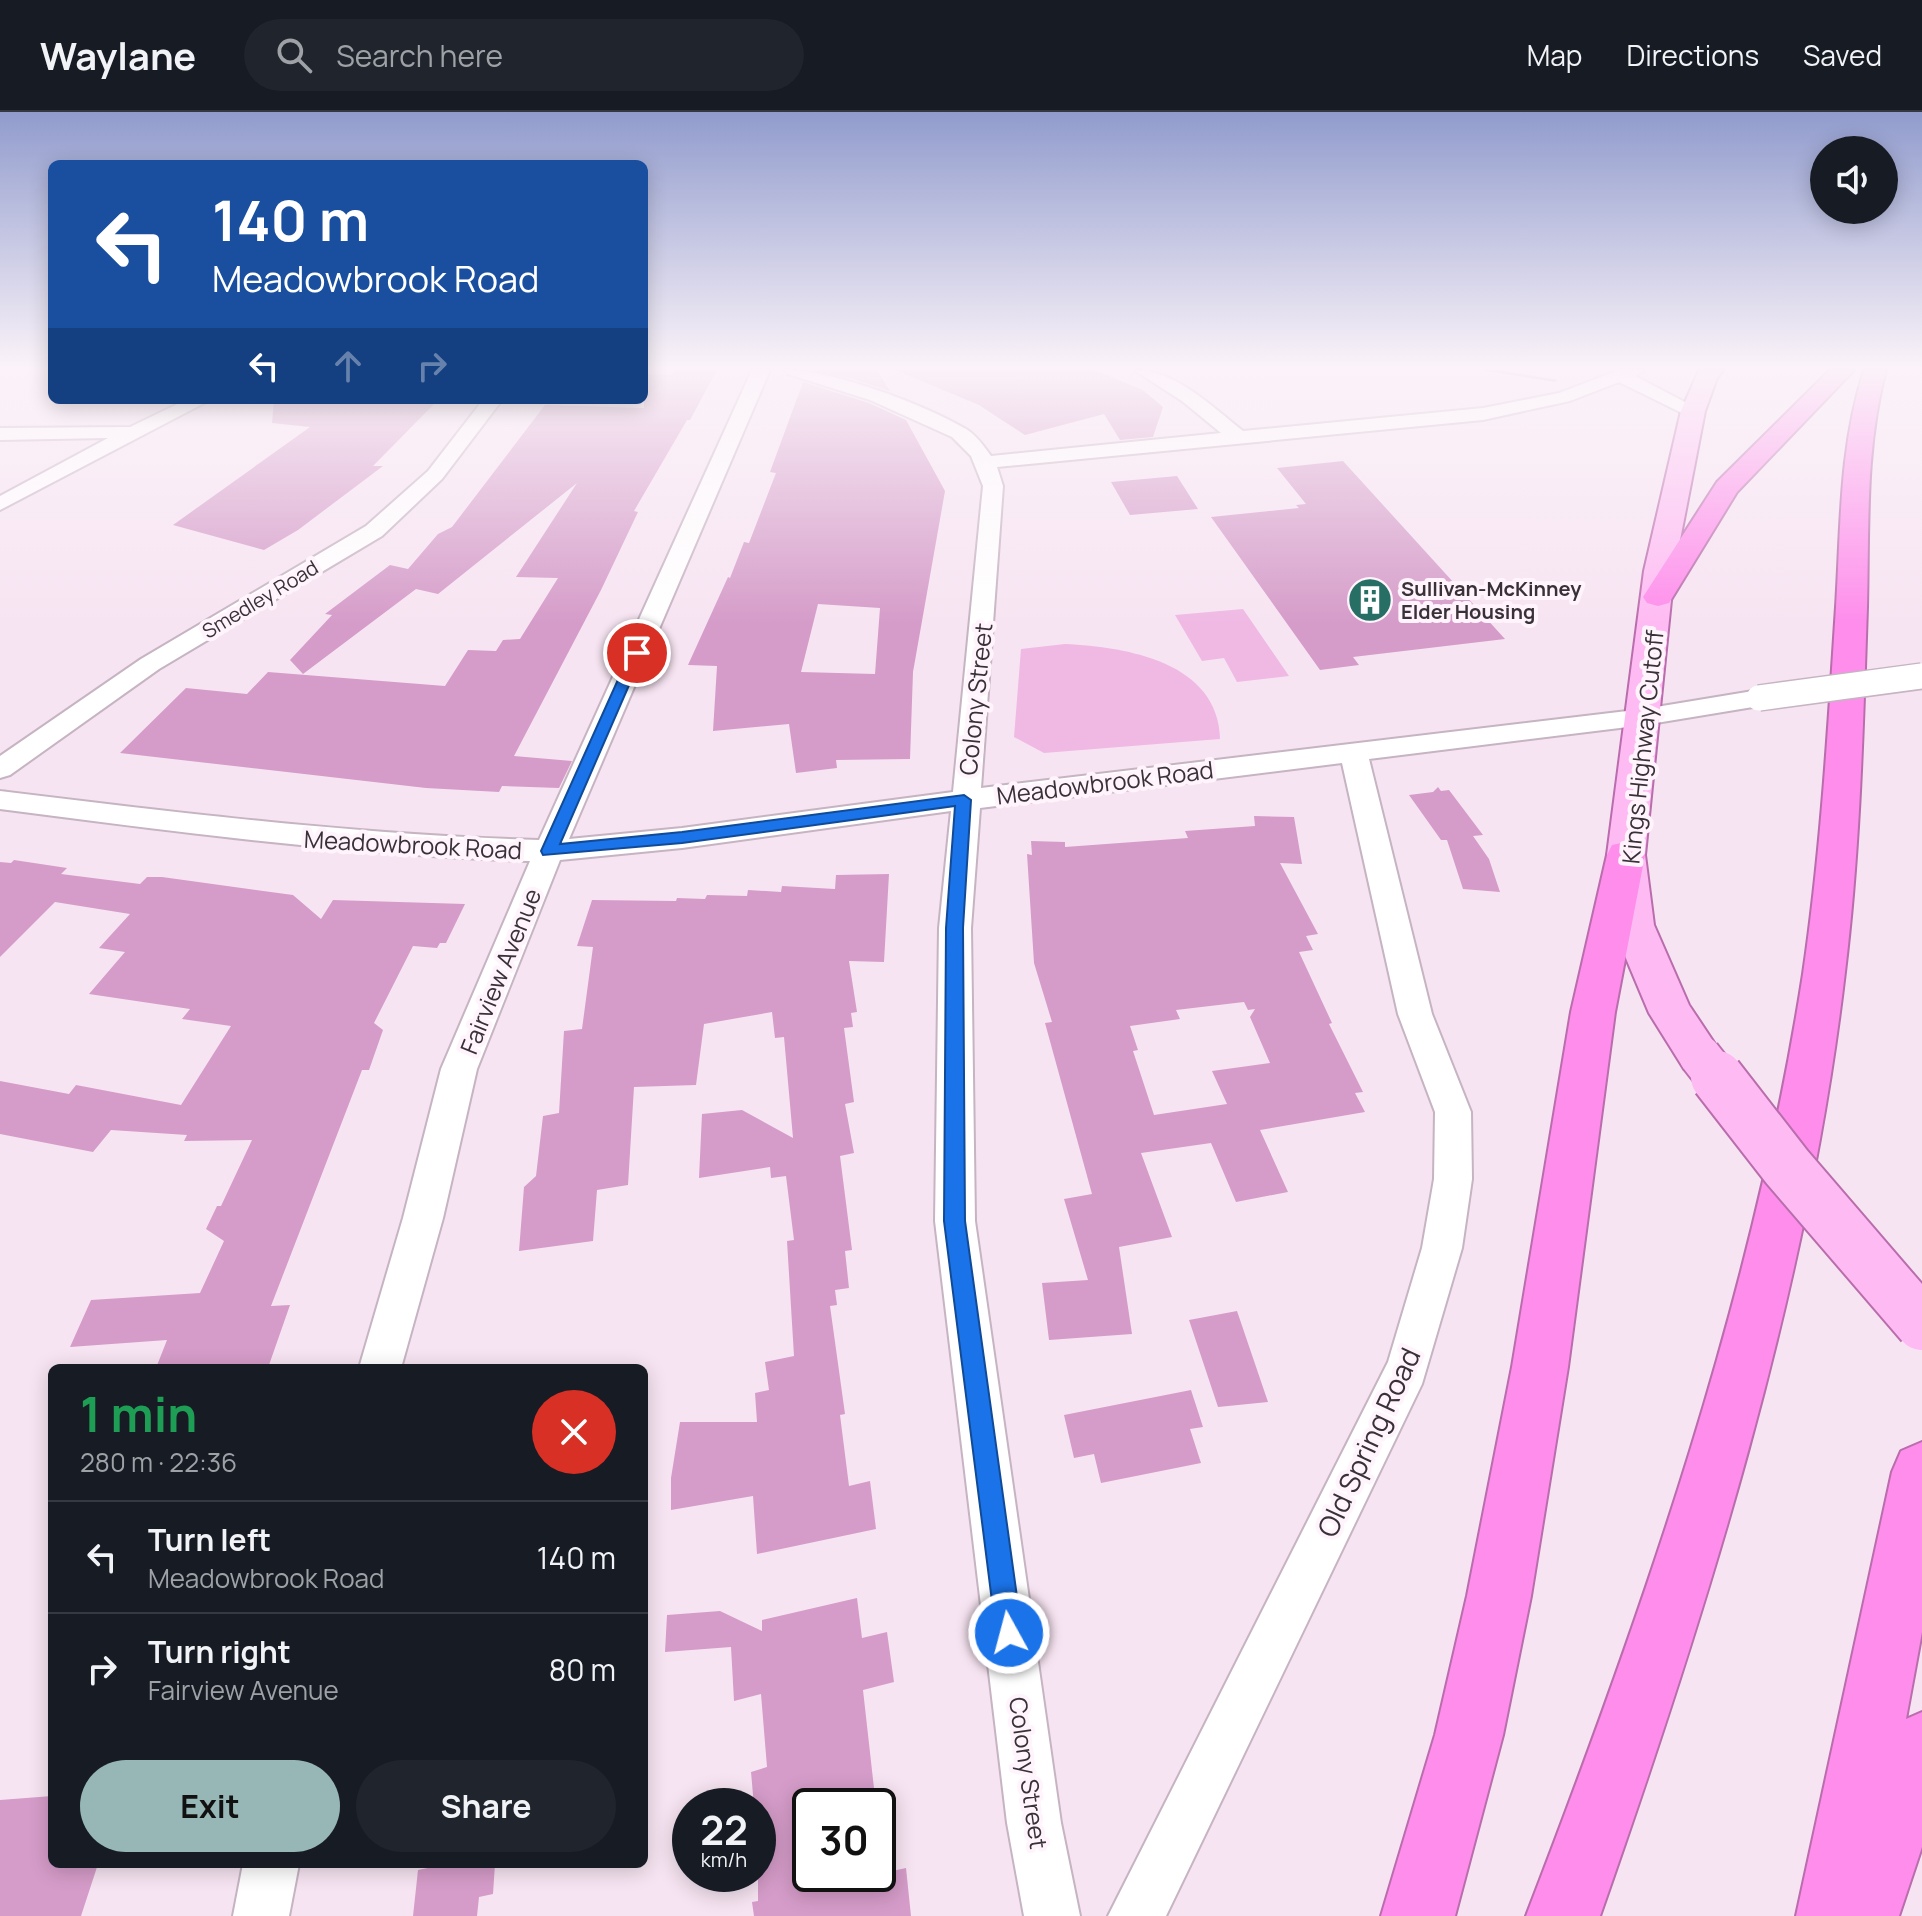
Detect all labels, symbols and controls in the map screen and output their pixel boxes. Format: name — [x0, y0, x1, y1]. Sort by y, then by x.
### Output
search box — [244, 19, 804, 91]
text: Waylane — [40, 29, 196, 81]
icon: search — [272, 33, 316, 77]
text: Search here — [336, 35, 503, 76]
text: Map — [1527, 36, 1582, 74]
text: Directions — [1626, 36, 1759, 74]
text: Saved — [1803, 36, 1882, 74]
map controls — [1810, 136, 1898, 224]
button: sound — [1810, 136, 1898, 224]
text: 140 m — [212, 181, 369, 258]
icon: left — [80, 192, 184, 296]
text: Meadowbrook Road — [212, 254, 539, 303]
icon: left — [242, 344, 286, 388]
icon: ahead — [326, 344, 370, 388]
icon: right — [410, 344, 454, 388]
street label: Smedley Road — [197, 554, 323, 644]
place label: Sullivan-McKinney Elder Housing — [1401, 575, 1582, 625]
building icon: Sullivan-McKinney Elder Housing — [1346, 576, 1394, 624]
pin — [603, 619, 671, 687]
street label: Colony Street — [951, 621, 999, 777]
street label: Kings Highway Cutoff — [1613, 629, 1671, 865]
icon: arrive — [615, 631, 659, 675]
street label: Meadowbrook Road — [995, 752, 1215, 812]
street label: Meadowbrook Road — [303, 822, 523, 866]
street label: Fairview Avenue — [452, 883, 548, 1059]
street label: Old Spring Road — [1308, 1341, 1428, 1543]
text: 1 min — [80, 1381, 197, 1446]
button: close — [532, 1390, 616, 1474]
text: 280 m · 22:36 — [80, 1444, 237, 1480]
text: Turn left — [148, 1519, 271, 1560]
icon: left — [80, 1535, 124, 1579]
text: 140 m — [537, 1537, 616, 1578]
text: Meadowbrook Road — [148, 1560, 384, 1596]
position arrow — [967, 1591, 1051, 1675]
text: Turn right — [148, 1631, 291, 1672]
icon: right — [80, 1647, 124, 1691]
text: 80 m — [549, 1649, 616, 1690]
text: Fairview Avenue — [148, 1672, 339, 1708]
street label: Colony Street — [1002, 1695, 1056, 1851]
button: Exit — [80, 1760, 340, 1852]
button: Share — [356, 1760, 616, 1852]
speed limit sign: 30 — [792, 1788, 896, 1892]
text: 22 — [700, 1802, 748, 1857]
text: km/h — [701, 1846, 747, 1873]

